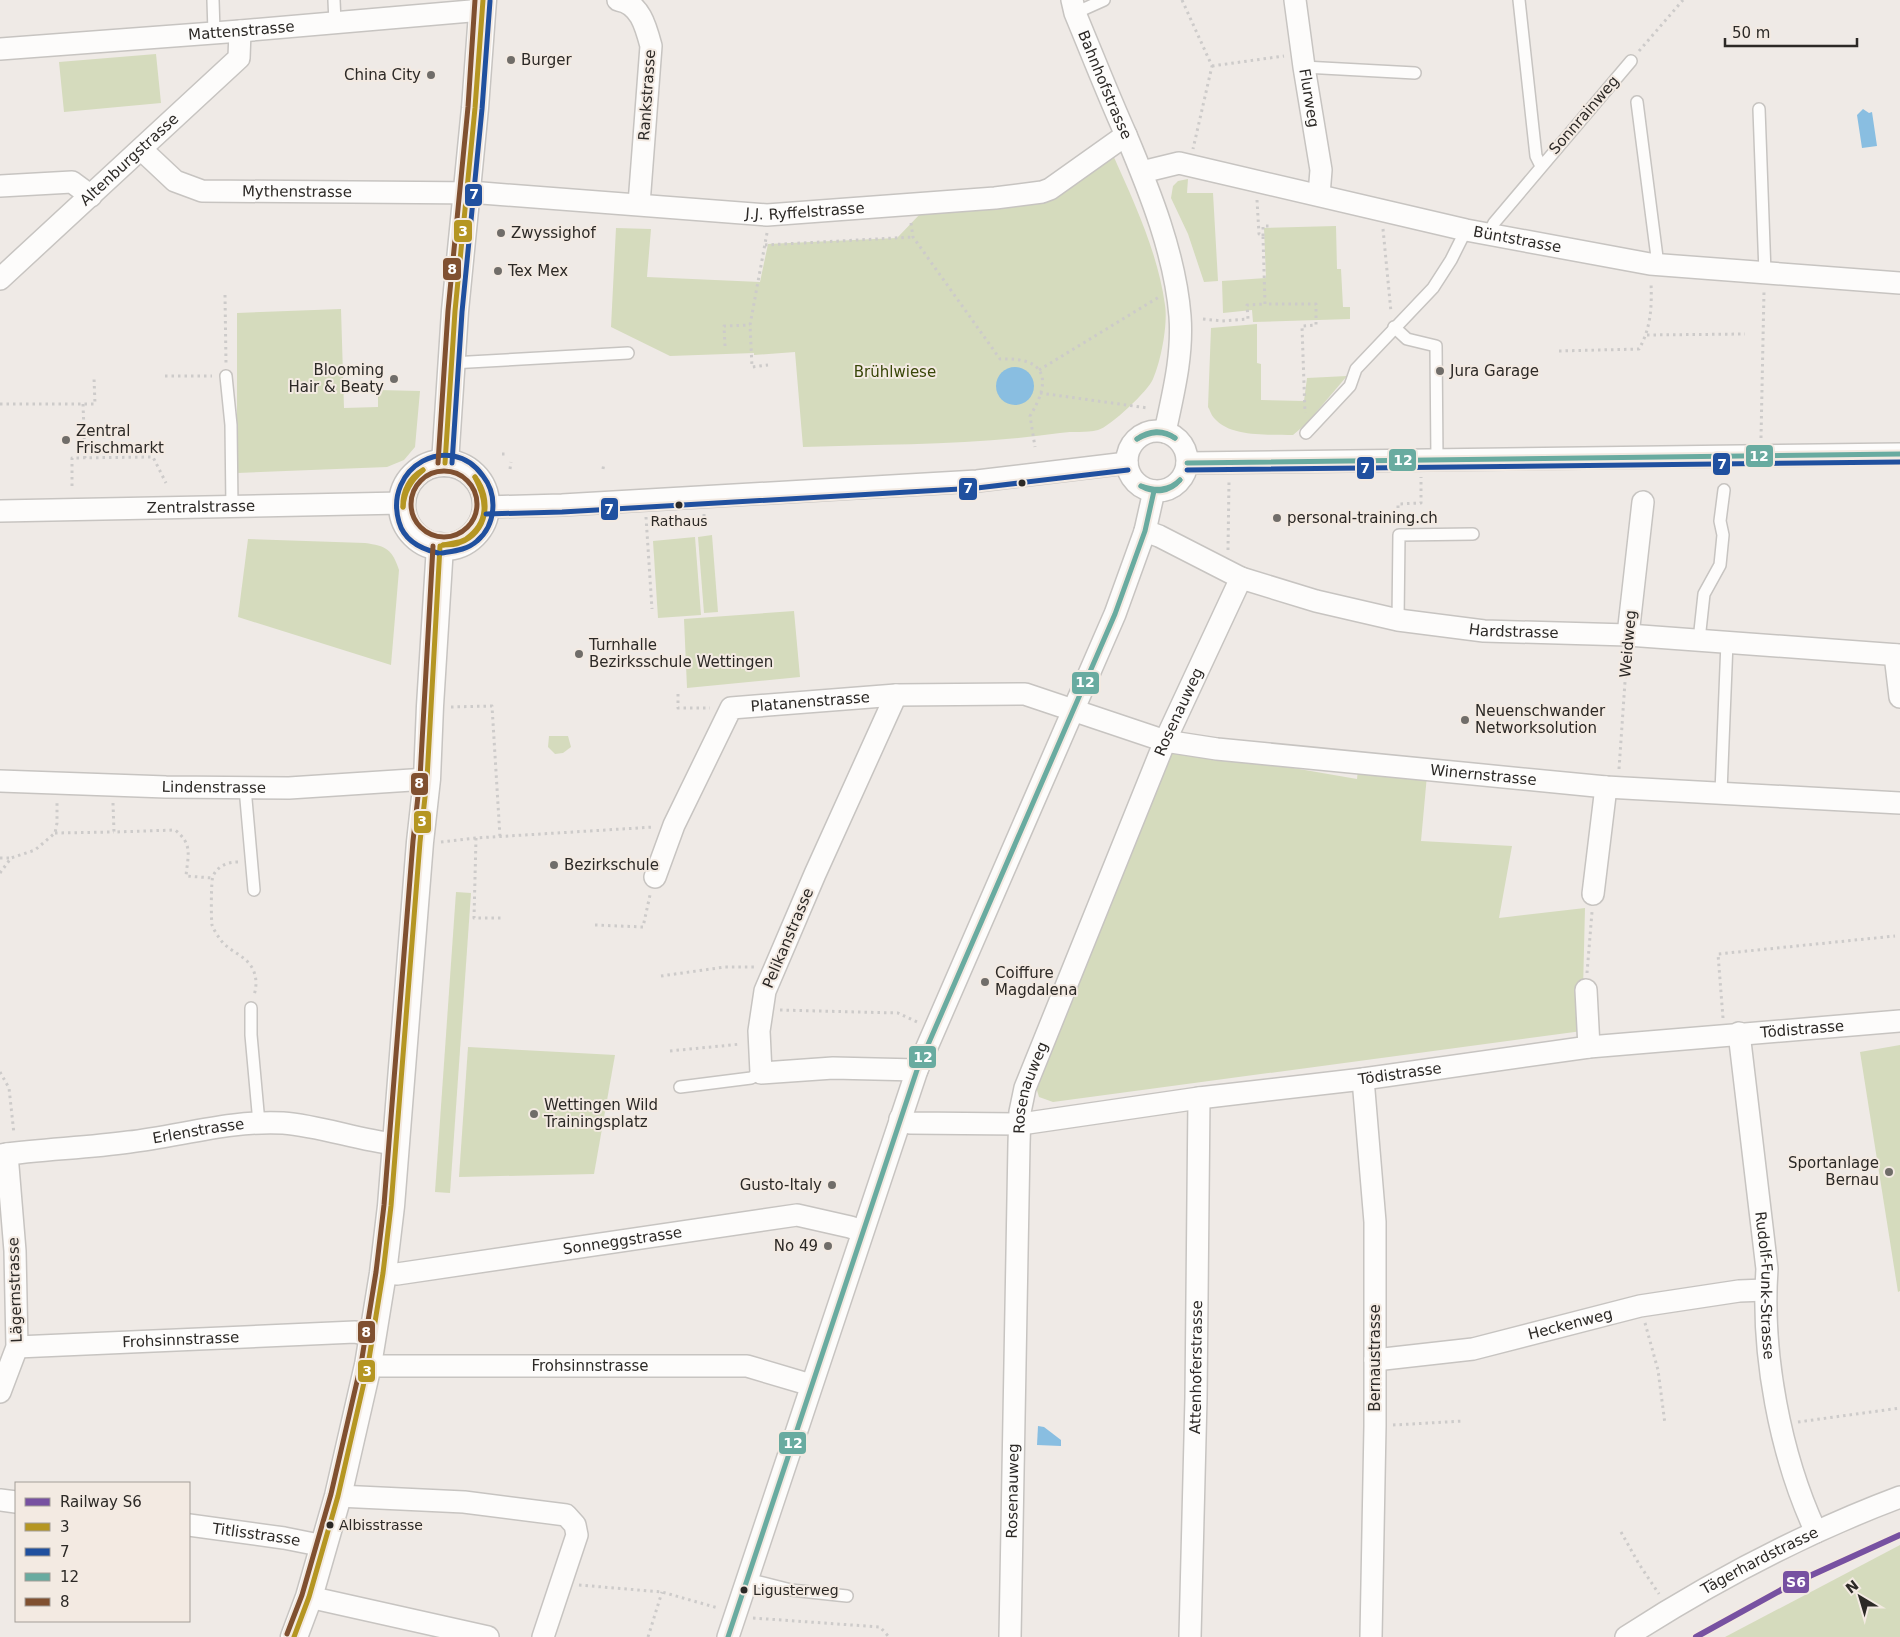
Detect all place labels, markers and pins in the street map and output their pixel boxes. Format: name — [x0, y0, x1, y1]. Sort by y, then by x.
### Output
place label: Burger — [521, 51, 572, 69]
marker: Burger — [505, 54, 517, 66]
place label: China City — [344, 66, 421, 84]
marker: China City — [425, 69, 437, 81]
place label: Zwyssighof — [511, 224, 596, 242]
marker: Zwyssighof — [495, 227, 507, 239]
place label: Tex Mex — [507, 262, 568, 280]
marker: Tex Mex — [492, 265, 504, 277]
place label: Blooming Hair & Beaty — [288, 361, 384, 396]
place label: Jura Garage — [1449, 362, 1539, 380]
marker: Jura Garage — [1434, 365, 1446, 377]
marker: Blooming Hair & Beaty — [388, 373, 400, 385]
place label: Zentral Frischmarkt — [76, 422, 164, 457]
marker: Zentral Frischmarkt — [60, 434, 72, 446]
unlabelled marker — [1017, 478, 1027, 488]
marker: Rathaus — [674, 500, 684, 510]
place label: personal-training.ch — [1287, 509, 1438, 527]
marker: personal-training.ch — [1271, 512, 1283, 524]
place label: Rathaus — [650, 513, 708, 529]
place label: Turnhalle Bezirksschule Wettingen — [588, 636, 773, 671]
marker: Turnhalle Bezirksschule Wettingen — [573, 648, 585, 660]
place label: Neuenschwander Networksolution — [1475, 702, 1606, 737]
marker: Neuenschwander Networksolution — [1459, 714, 1471, 726]
place label: Bezirkschule — [564, 856, 659, 874]
marker: Bezirkschule — [548, 859, 560, 871]
place label: Coiffure Magdalena — [995, 964, 1077, 999]
marker: Coiffure Magdalena — [979, 976, 991, 988]
place label: Wettingen Wild Trainingsplatz — [543, 1096, 658, 1131]
marker: Wettingen Wild Trainingsplatz — [528, 1108, 540, 1120]
place label: Sportanlage Bernau — [1788, 1154, 1879, 1189]
marker: Sportanlage Bernau — [1883, 1166, 1895, 1178]
place label: Gusto-Italy — [740, 1176, 822, 1194]
marker: Gusto-Italy — [826, 1179, 838, 1191]
place label: No 49 — [774, 1237, 818, 1255]
marker: No 49 — [822, 1240, 834, 1252]
place label: Albisstrasse — [339, 1517, 423, 1533]
marker: Albisstrasse — [325, 1520, 335, 1530]
place label: Ligusterweg — [753, 1582, 839, 1598]
marker: Ligusterweg — [739, 1585, 749, 1595]

